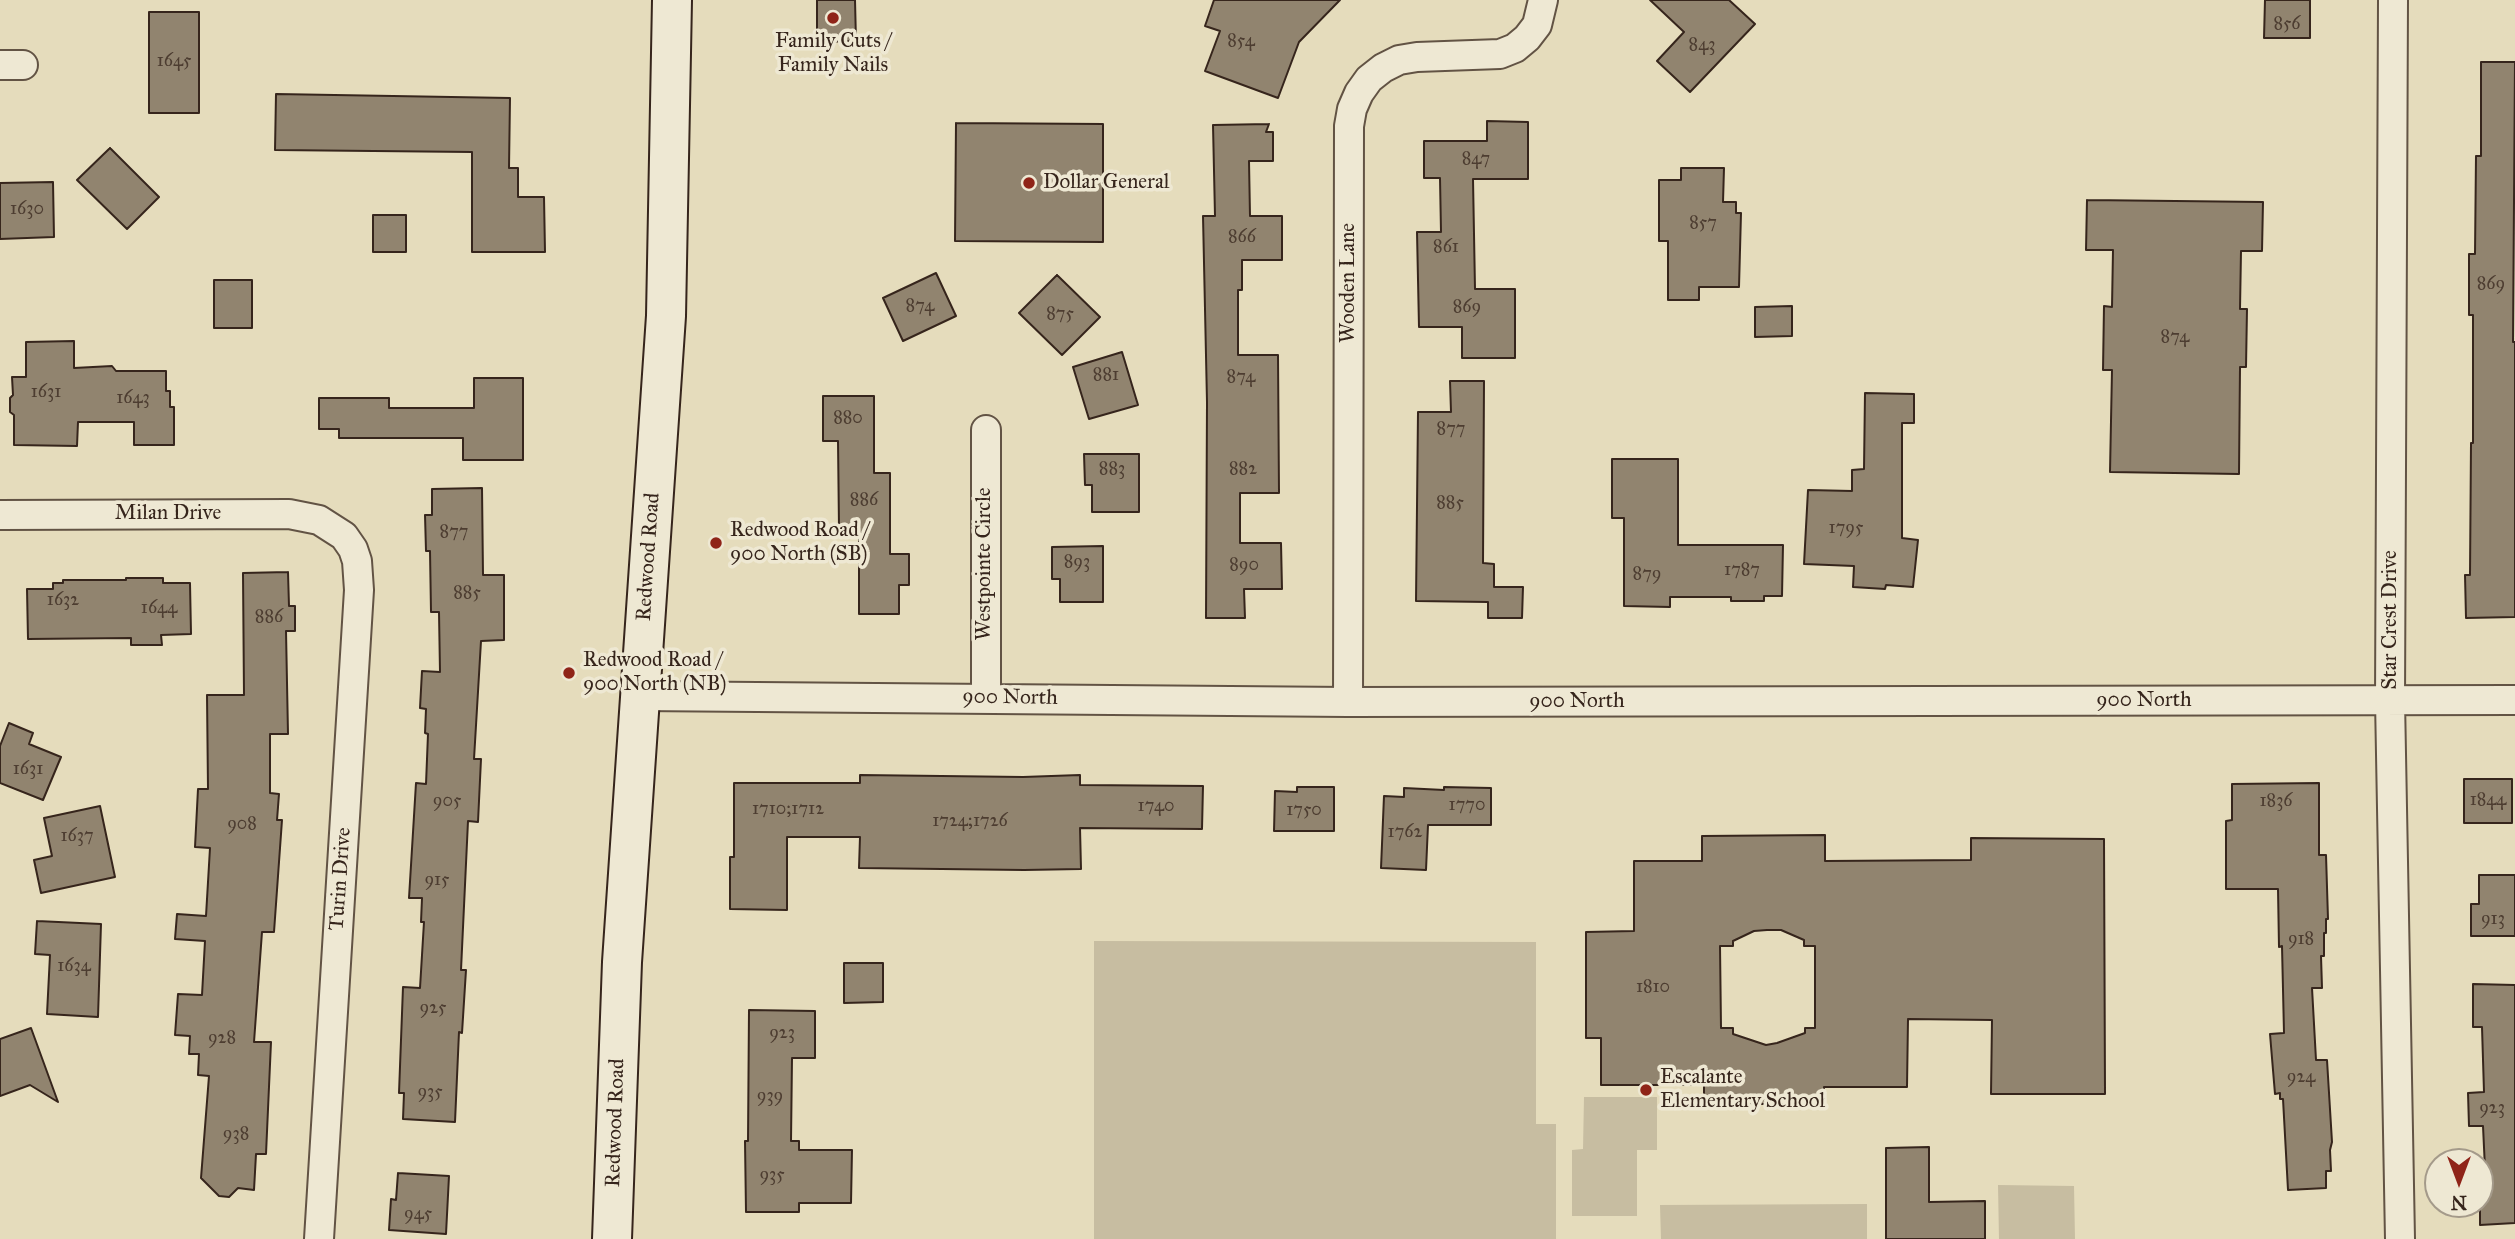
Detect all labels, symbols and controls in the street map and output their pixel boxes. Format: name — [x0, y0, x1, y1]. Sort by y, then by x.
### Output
marker: Family Cuts / Family Nails — [825, 10, 841, 26]
house number: 856 — [2273, 14, 2301, 36]
place label: Family Cuts / Family Nails — [775, 29, 891, 79]
house number: 854 — [1227, 31, 1255, 53]
house number: 843 — [1689, 35, 1715, 57]
house number: 1645 — [157, 51, 191, 73]
house number: 847 — [1462, 149, 1490, 171]
place label: Dollar General — [1043, 170, 1169, 196]
marker: Dollar General — [1021, 175, 1037, 191]
house number: 1630 — [10, 199, 44, 221]
house number: 857 — [1689, 213, 1717, 235]
street label: Wooden Lane — [1336, 223, 1362, 343]
house number: 866 — [1228, 227, 1256, 249]
house number: 861 — [1433, 237, 1459, 259]
house number: 869 — [2477, 274, 2505, 296]
house number: 874 — [906, 296, 934, 318]
house number: 869 — [1453, 297, 1481, 319]
house number: 875 — [1046, 304, 1074, 326]
house number: 874 — [2161, 327, 2189, 349]
house number: 881 — [1093, 365, 1119, 387]
house number: 874 — [1227, 367, 1255, 389]
house number: 1631 — [31, 382, 61, 404]
house number: 1643 — [116, 388, 150, 410]
house number: 880 — [833, 408, 863, 430]
house number: 877 — [1437, 419, 1465, 441]
house number: 883 — [1099, 459, 1125, 481]
house number: 882 — [1229, 459, 1257, 481]
street label: Westpointe Circle — [972, 487, 998, 641]
house number: 886 — [850, 490, 878, 512]
street label: Redwood Road — [632, 492, 666, 622]
house number: 885 — [1436, 493, 1464, 515]
street label: Milan Drive — [115, 501, 221, 527]
place label: Redwood Road / 900 North (SB) — [730, 518, 869, 568]
house number: 1795 — [1829, 518, 1863, 540]
house number: 877 — [440, 522, 468, 544]
marker: Redwood Road / 900 North (SB) — [708, 535, 724, 551]
street label: Star Crest Drive — [2378, 550, 2404, 690]
house number: 893 — [1064, 552, 1090, 574]
house number: 890 — [1229, 555, 1259, 577]
house number: 1787 — [1724, 560, 1760, 582]
house number: 879 — [1633, 564, 1661, 586]
house number: 885 — [453, 583, 481, 605]
house number: 1632 — [47, 590, 79, 612]
house number: 1644 — [141, 598, 177, 620]
house number: 886 — [255, 607, 283, 629]
place label: Redwood Road / 900 North (NB) — [583, 648, 726, 698]
marker: Redwood Road / 900 North (NB) — [561, 665, 577, 681]
street label: 900 North — [962, 685, 1058, 711]
street label: 900 North — [2096, 688, 2192, 714]
street label: 900 North — [1529, 689, 1625, 715]
house number: 1631 — [13, 759, 43, 781]
house number: 1844 — [2470, 790, 2506, 812]
house number: 905 — [433, 791, 461, 813]
house number: 1836 — [2259, 791, 2293, 813]
house number: 1770 — [1449, 795, 1485, 817]
house number: 1740 — [1138, 796, 1174, 818]
house number: 1710;1712 — [752, 799, 824, 821]
house number: 1750 — [1286, 800, 1322, 822]
house number: 1724;1726 — [932, 811, 1008, 833]
house number: 908 — [227, 814, 257, 836]
house number: 1762 — [1388, 822, 1422, 844]
house number: 1637 — [60, 826, 94, 848]
street label: Turin Drive — [325, 827, 357, 931]
house number: 915 — [425, 870, 449, 892]
house number: 913 — [2481, 909, 2505, 931]
house number: 918 — [2288, 929, 2314, 951]
house number: 1634 — [57, 956, 91, 978]
house number: 1810 — [1636, 977, 1670, 999]
house number: 925 — [420, 998, 446, 1020]
house number: 923 — [769, 1023, 795, 1045]
house number: 928 — [208, 1028, 236, 1050]
street label: Redwood Road — [601, 1058, 631, 1188]
place label: Escalante Elementary School — [1660, 1065, 1825, 1115]
house number: 924 — [2287, 1067, 2315, 1089]
house number: 935 — [417, 1082, 443, 1104]
marker: Escalante Elementary School — [1638, 1082, 1654, 1098]
house number: 939 — [757, 1086, 783, 1108]
house number: 923 — [2479, 1098, 2505, 1120]
house number: 938 — [223, 1124, 249, 1146]
north arrow — [2424, 1148, 2494, 1218]
house number: 935 — [759, 1165, 785, 1187]
text: N — [2451, 1191, 2467, 1214]
house number: 945 — [404, 1204, 432, 1226]

